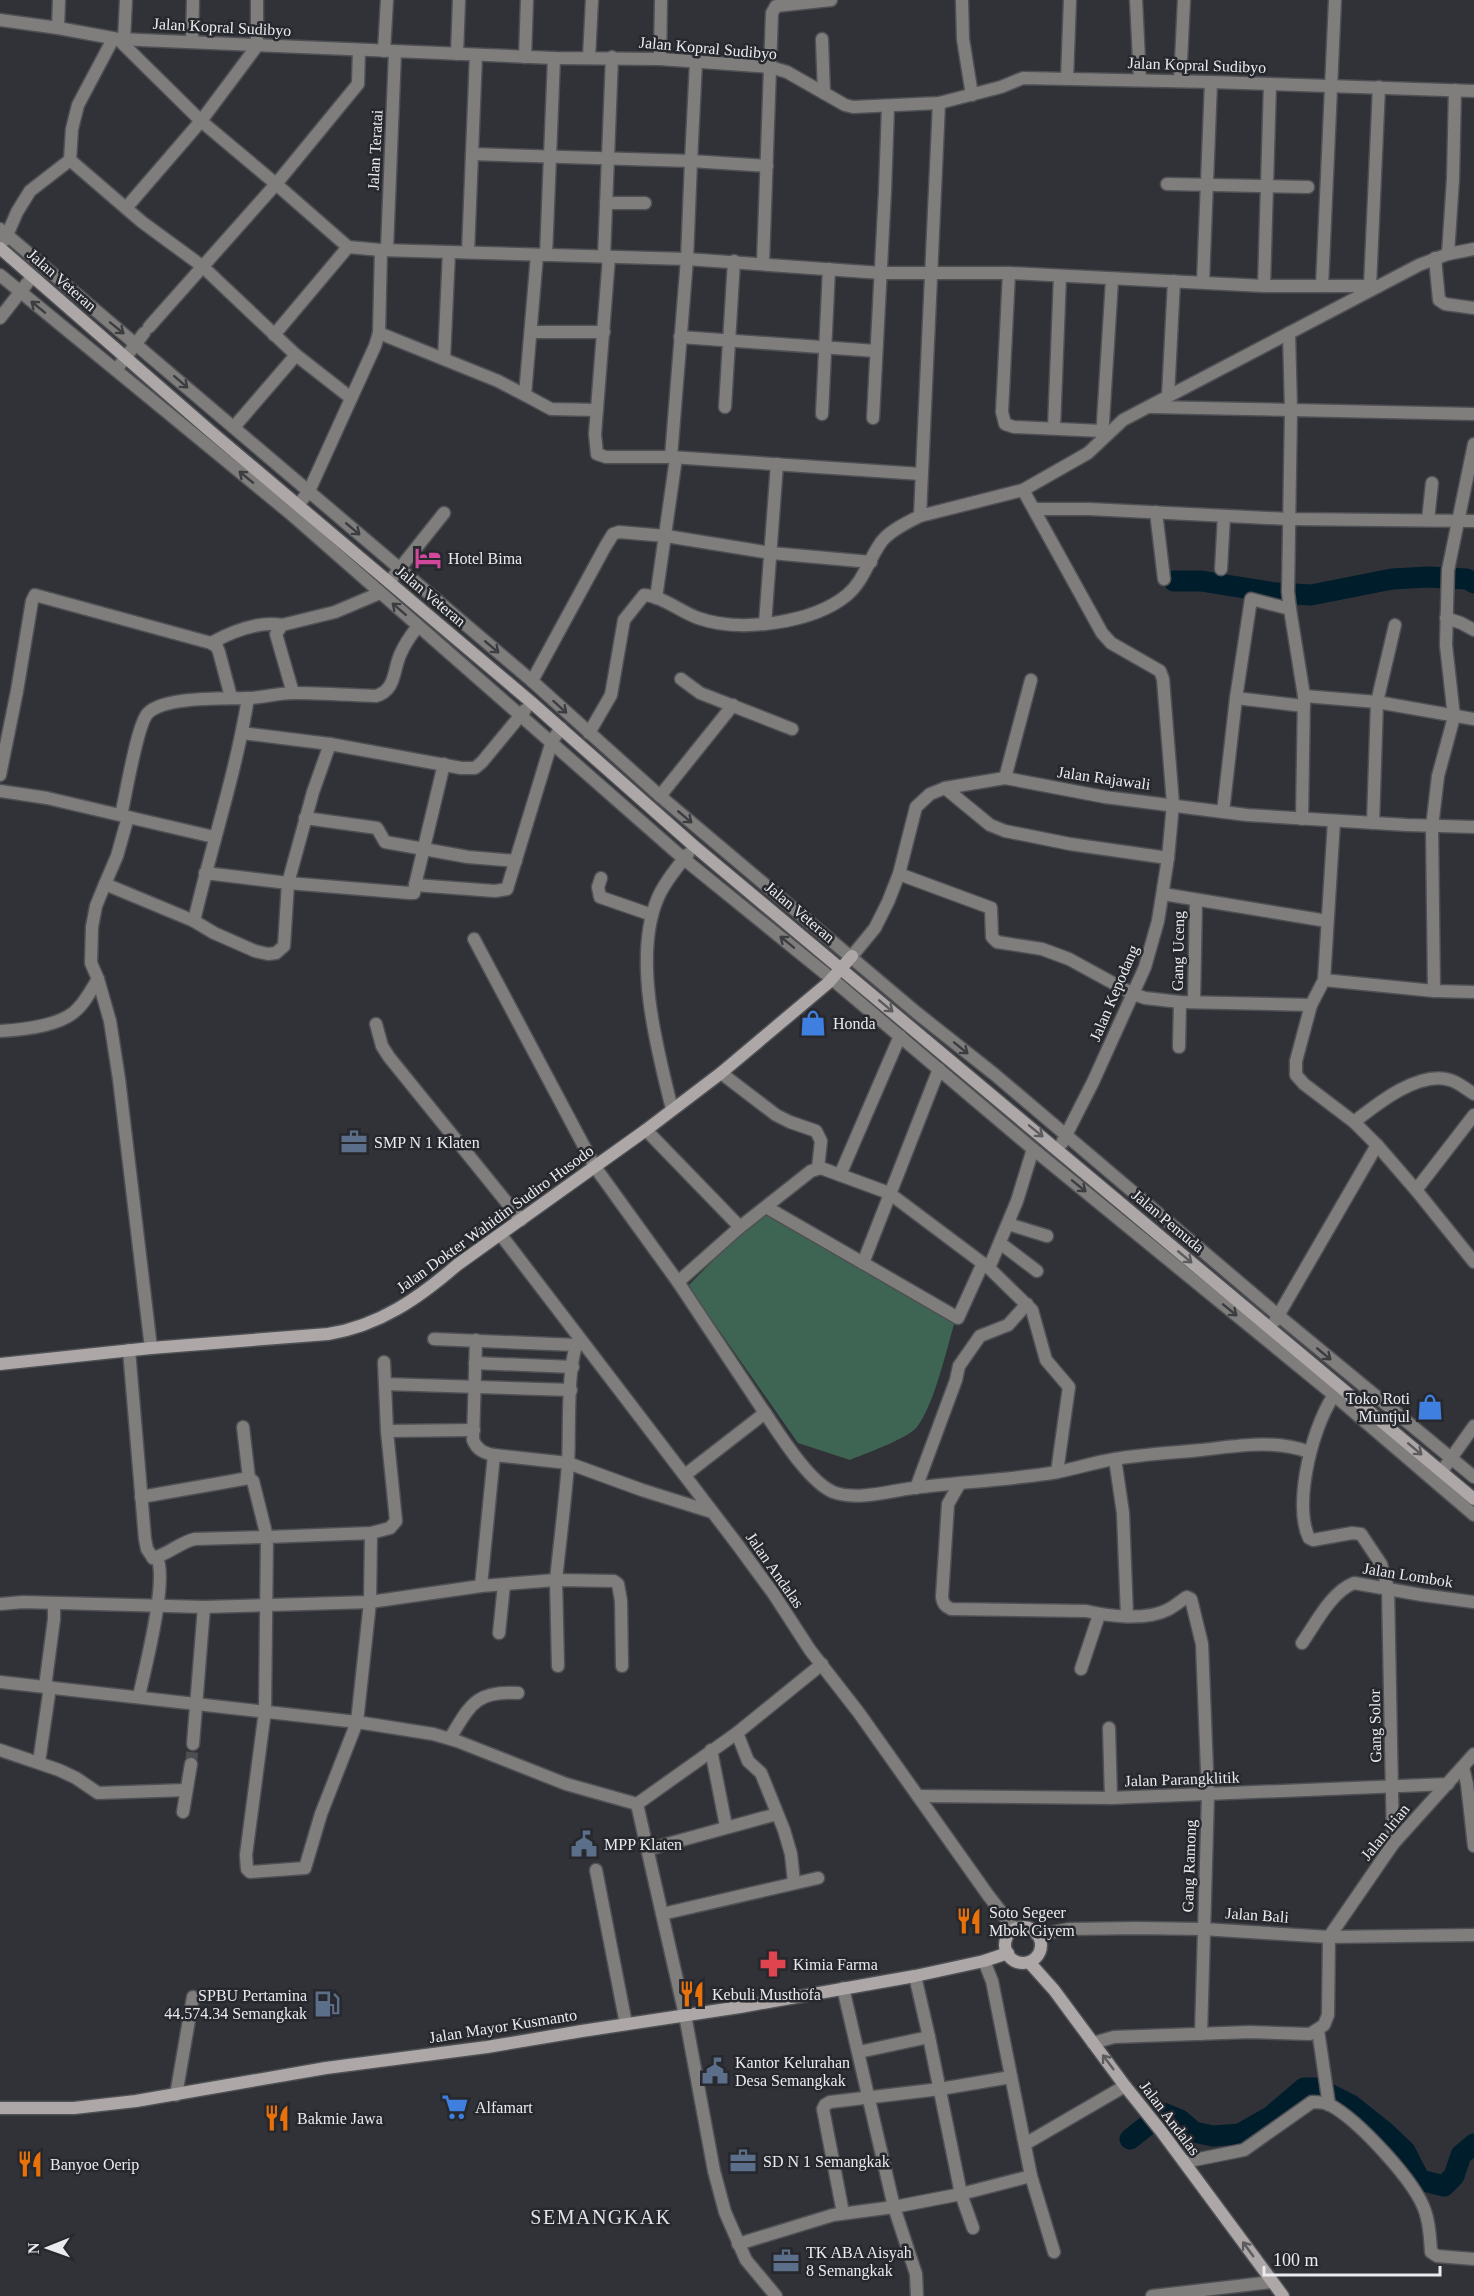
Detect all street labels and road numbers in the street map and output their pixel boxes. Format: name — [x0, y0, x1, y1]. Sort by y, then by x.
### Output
street label: Jalan Kopral Sudibyo — [152, 15, 292, 40]
street label: Jalan Kopral Sudibyo — [638, 33, 778, 64]
street label: Jalan Kopral Sudibyo — [1127, 54, 1267, 77]
street label: Jalan Teratai — [364, 109, 386, 191]
street label: Jalan Veteran — [24, 246, 100, 314]
street label: Jalan Veteran — [393, 562, 469, 630]
street label: Jalan Rajawali — [1056, 763, 1152, 794]
street label: Jalan Veteran — [762, 878, 838, 946]
street label: Gang Uceng — [1169, 911, 1188, 991]
street label: Jalan Kepodang — [1086, 942, 1143, 1044]
street label: Jalan Dokter Wahidin Sudiro Husodo — [393, 1142, 597, 1296]
street label: Jalan Pemuda — [1129, 1186, 1207, 1256]
street label: Jalan Andalas — [743, 1529, 807, 1611]
street label: Jalan Lombok — [1362, 1559, 1454, 1591]
street label: Gang Solor — [1366, 1689, 1385, 1763]
street label: Jalan Parangklitik — [1124, 1768, 1240, 1791]
street label: Jalan Irian — [1357, 1801, 1413, 1863]
street label: Gang Ramong — [1179, 1819, 1200, 1913]
street label: Jalan Bali — [1225, 1904, 1290, 1926]
street label: Jalan Mayor Kusmanto — [428, 2006, 578, 2047]
street label: Jalan Andalas — [1137, 2078, 1203, 2158]

